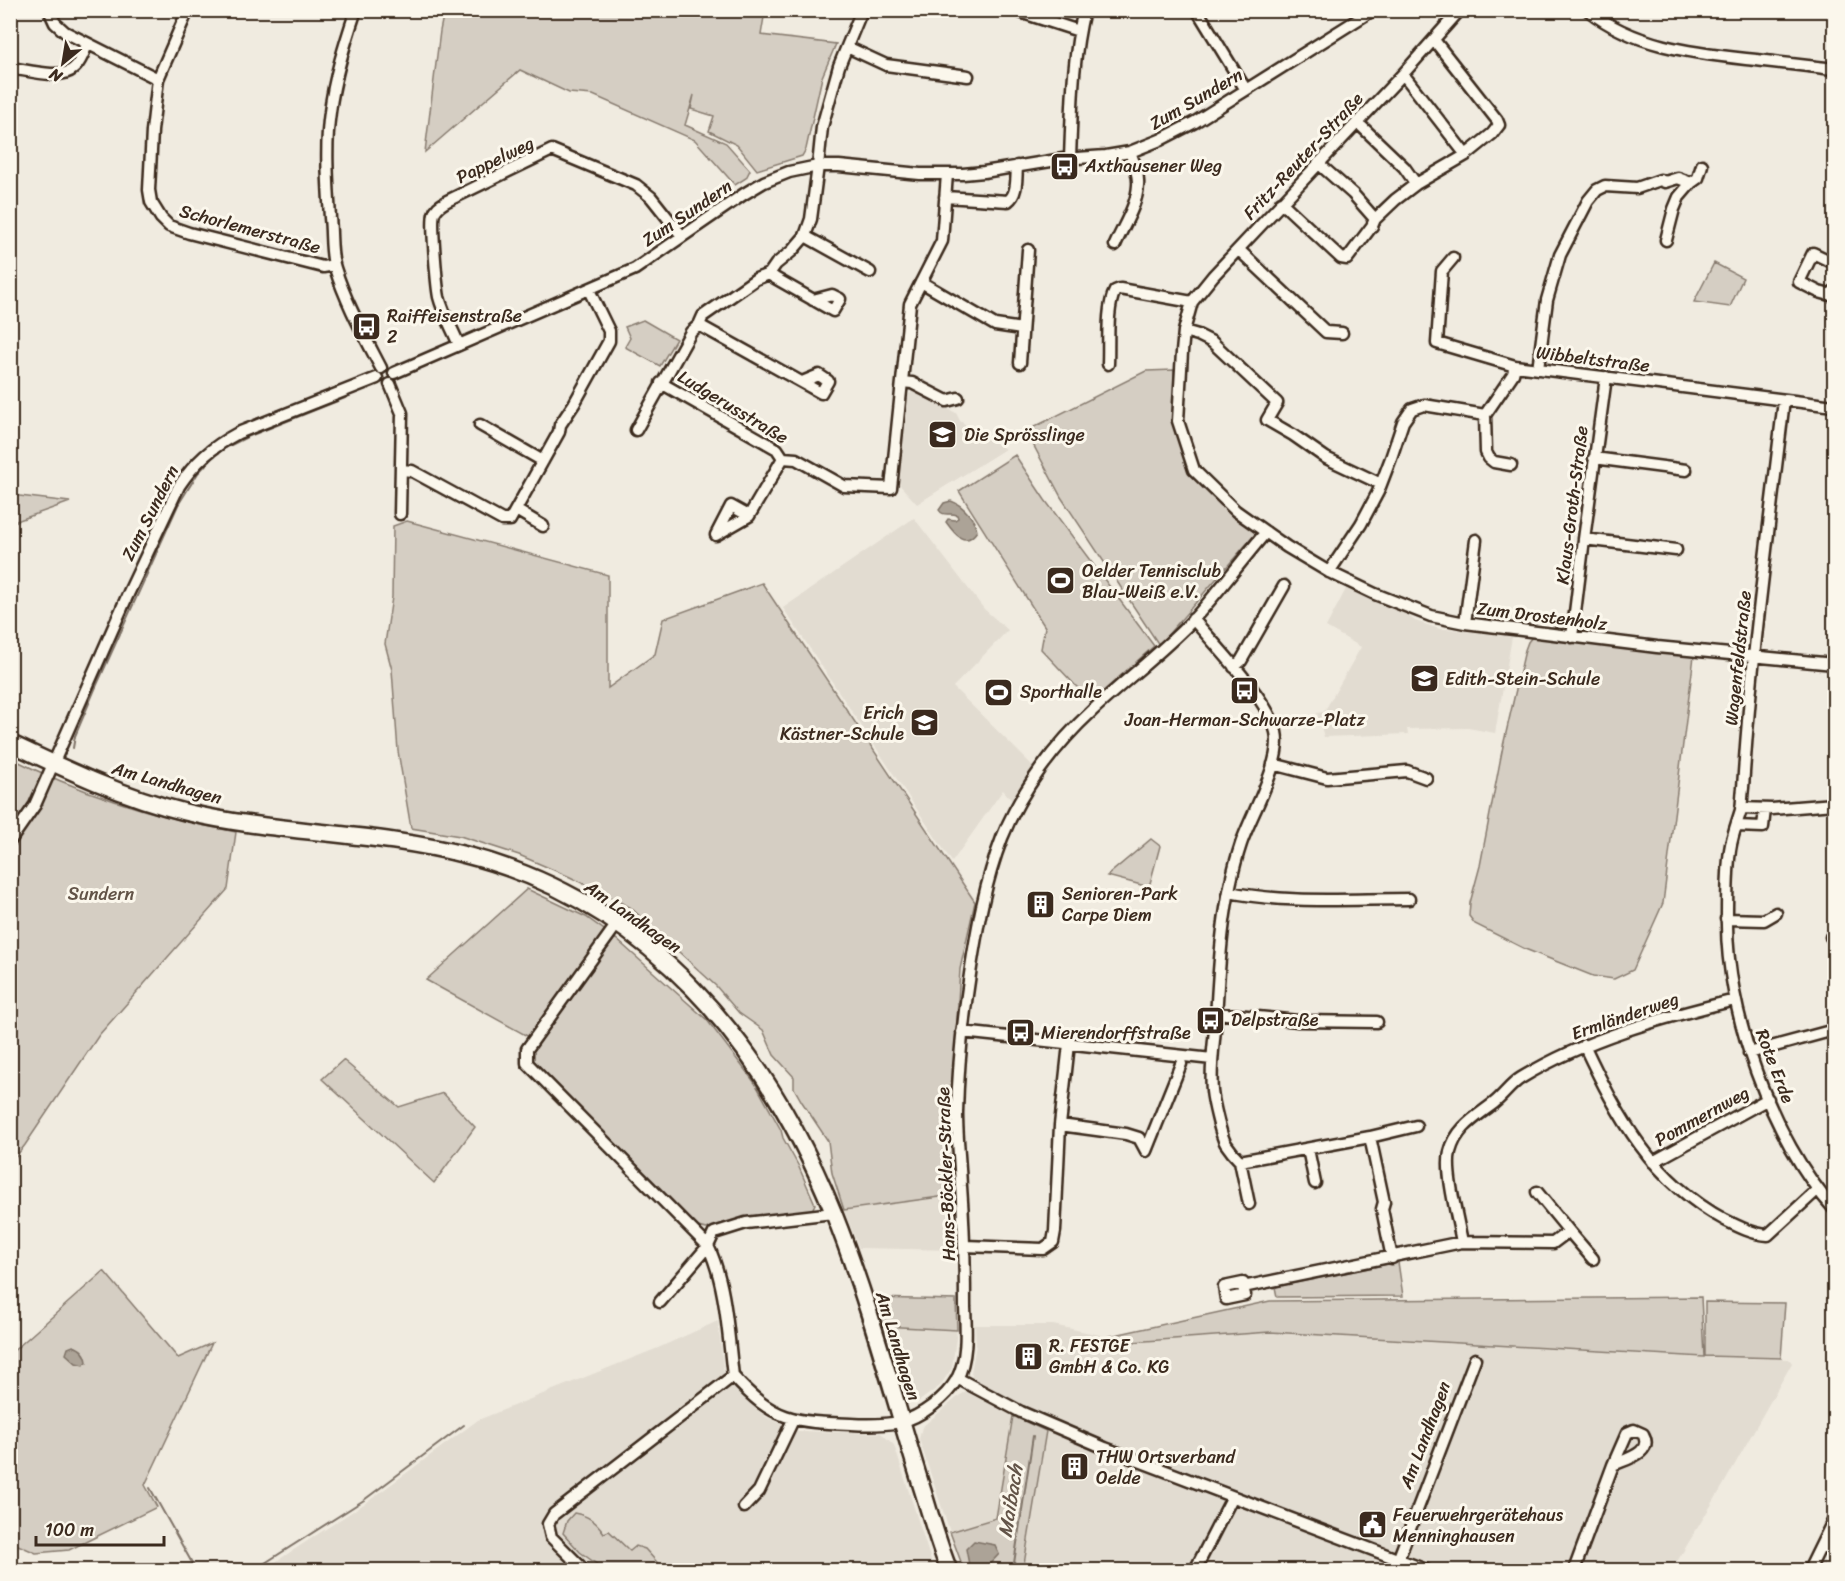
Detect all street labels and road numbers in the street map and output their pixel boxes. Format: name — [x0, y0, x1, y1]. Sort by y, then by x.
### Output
street label: Zum Sundern — [1143, 59, 1249, 139]
street label: Fritz-Reuter-Straße — [1235, 84, 1371, 227]
street label: Pappelweg — [450, 127, 540, 193]
street label: Zum Sundern — [635, 171, 739, 255]
street label: Schorlemerstraße — [176, 195, 324, 263]
street label: Wibbeltstraße — [1534, 336, 1652, 382]
street label: Ludgerusstraße — [671, 361, 795, 453]
street label: Klaus-Groth-Straße — [1546, 424, 1598, 586]
street label: Zum Sundern — [112, 459, 188, 567]
street label: Wagenfeldstraße — [1715, 589, 1761, 727]
street label: Zum Drostenholz — [1475, 592, 1609, 640]
street label: Am Landhagen — [107, 752, 226, 814]
street label: Am Landhagen — [577, 871, 689, 963]
street label: Ermländerweg — [1567, 983, 1683, 1049]
street label: Rote Erde — [1746, 1024, 1804, 1108]
street label: Pommernweg — [1649, 1077, 1755, 1155]
street label: Hans-Böckler-Straße — [927, 1086, 965, 1262]
street label: Am Landhagen — [866, 1286, 930, 1405]
street label: Am Landhagen — [1389, 1376, 1460, 1494]

